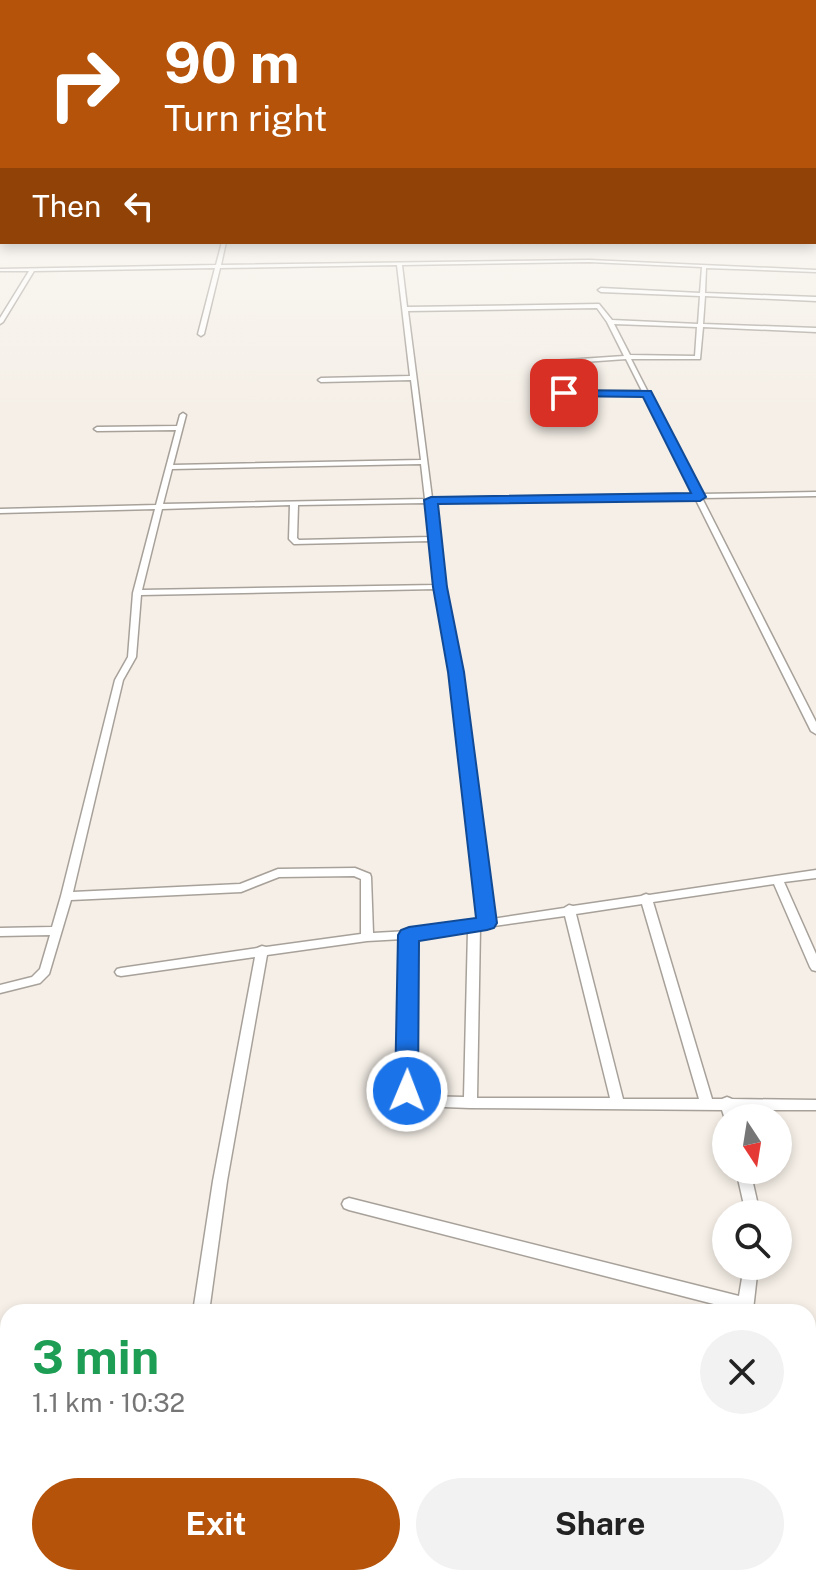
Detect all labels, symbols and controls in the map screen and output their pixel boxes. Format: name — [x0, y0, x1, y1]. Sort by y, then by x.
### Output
text: 90 m — [164, 30, 300, 96]
icon: right — [32, 32, 136, 136]
text: Turn right — [164, 97, 327, 139]
icon: left — [117, 184, 161, 228]
text: Then — [32, 188, 101, 224]
pin — [530, 359, 598, 427]
icon: arrive — [542, 371, 586, 415]
position arrow — [365, 1049, 449, 1133]
north arrow — [712, 1104, 792, 1184]
map controls — [712, 1104, 792, 1280]
button: search — [712, 1200, 792, 1280]
text: 3 min — [32, 1328, 159, 1385]
button: close — [700, 1330, 784, 1414]
text: 1.1 km · 10:32 — [32, 1387, 185, 1418]
button: Exit — [32, 1478, 400, 1570]
button: Share — [416, 1478, 784, 1570]

